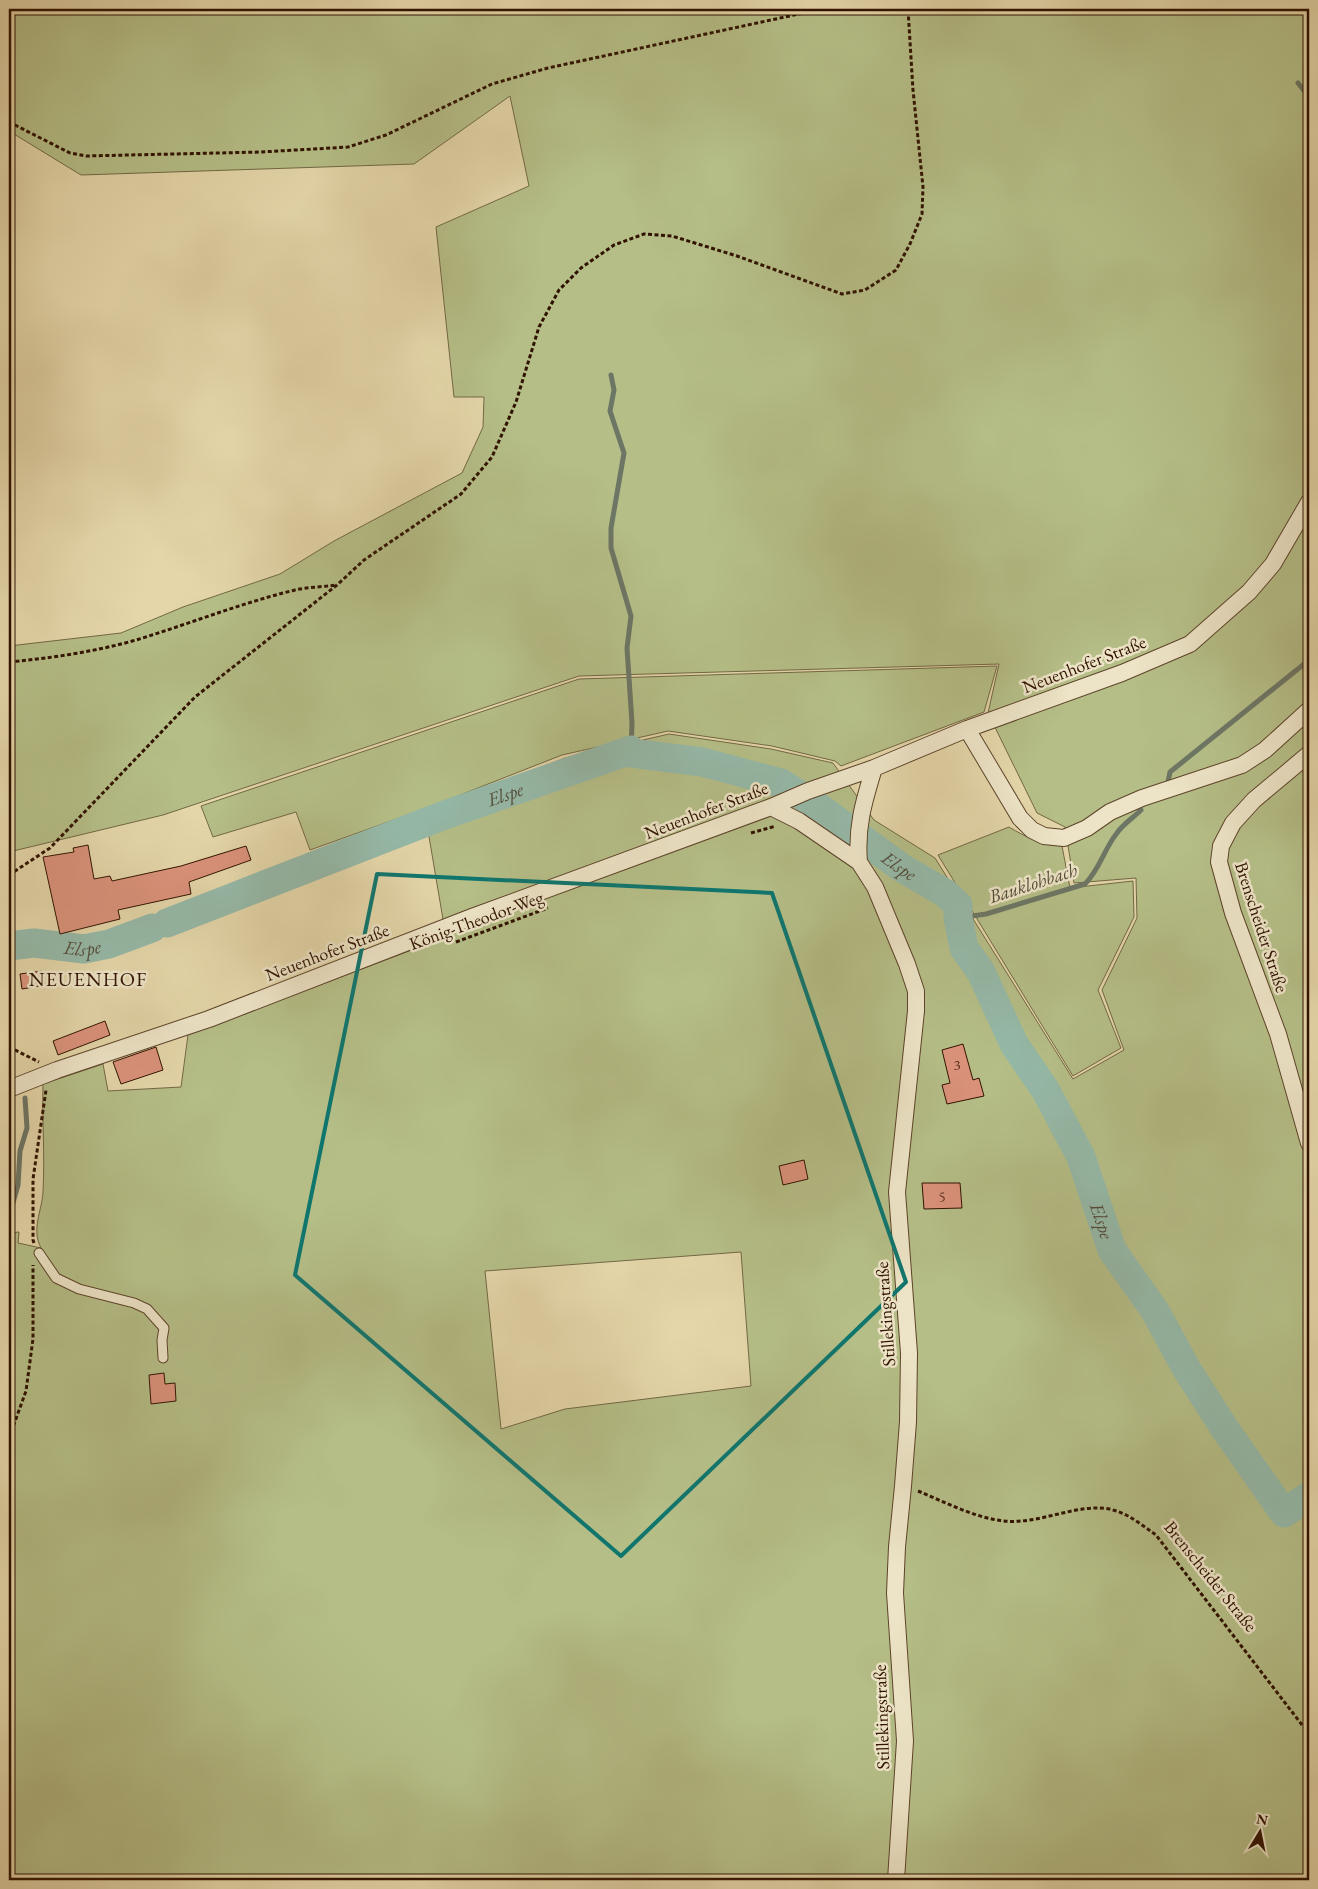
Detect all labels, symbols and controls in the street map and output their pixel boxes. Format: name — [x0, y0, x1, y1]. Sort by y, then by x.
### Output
street label: Neuenhofer Straße — [1019, 630, 1149, 698]
water label: Elspe — [483, 776, 527, 812]
street label: Neuenhofer Straße — [641, 776, 771, 844]
water label: Elspe — [876, 844, 921, 886]
water label: Bauklohbach — [985, 857, 1080, 909]
street label: Brenscheider Straße — [1230, 859, 1294, 995]
street label: König-Theodor-Weg — [406, 885, 546, 955]
street label: Neuenhofer Straße — [262, 918, 392, 986]
water label: Elspe — [62, 933, 103, 962]
district label: NEUENHOF — [29, 966, 147, 992]
house number: 3 — [953, 1055, 961, 1074]
house number: 5 — [938, 1187, 946, 1206]
water label: Elspe — [1084, 1199, 1120, 1243]
street label: Stillekingstraße — [870, 1261, 900, 1367]
street label: Brenscheider Straße — [1159, 1516, 1263, 1636]
street label: Stillekingstraße — [868, 1664, 894, 1770]
north arrow — [1236, 1806, 1286, 1856]
text: N — [1255, 1809, 1270, 1829]

